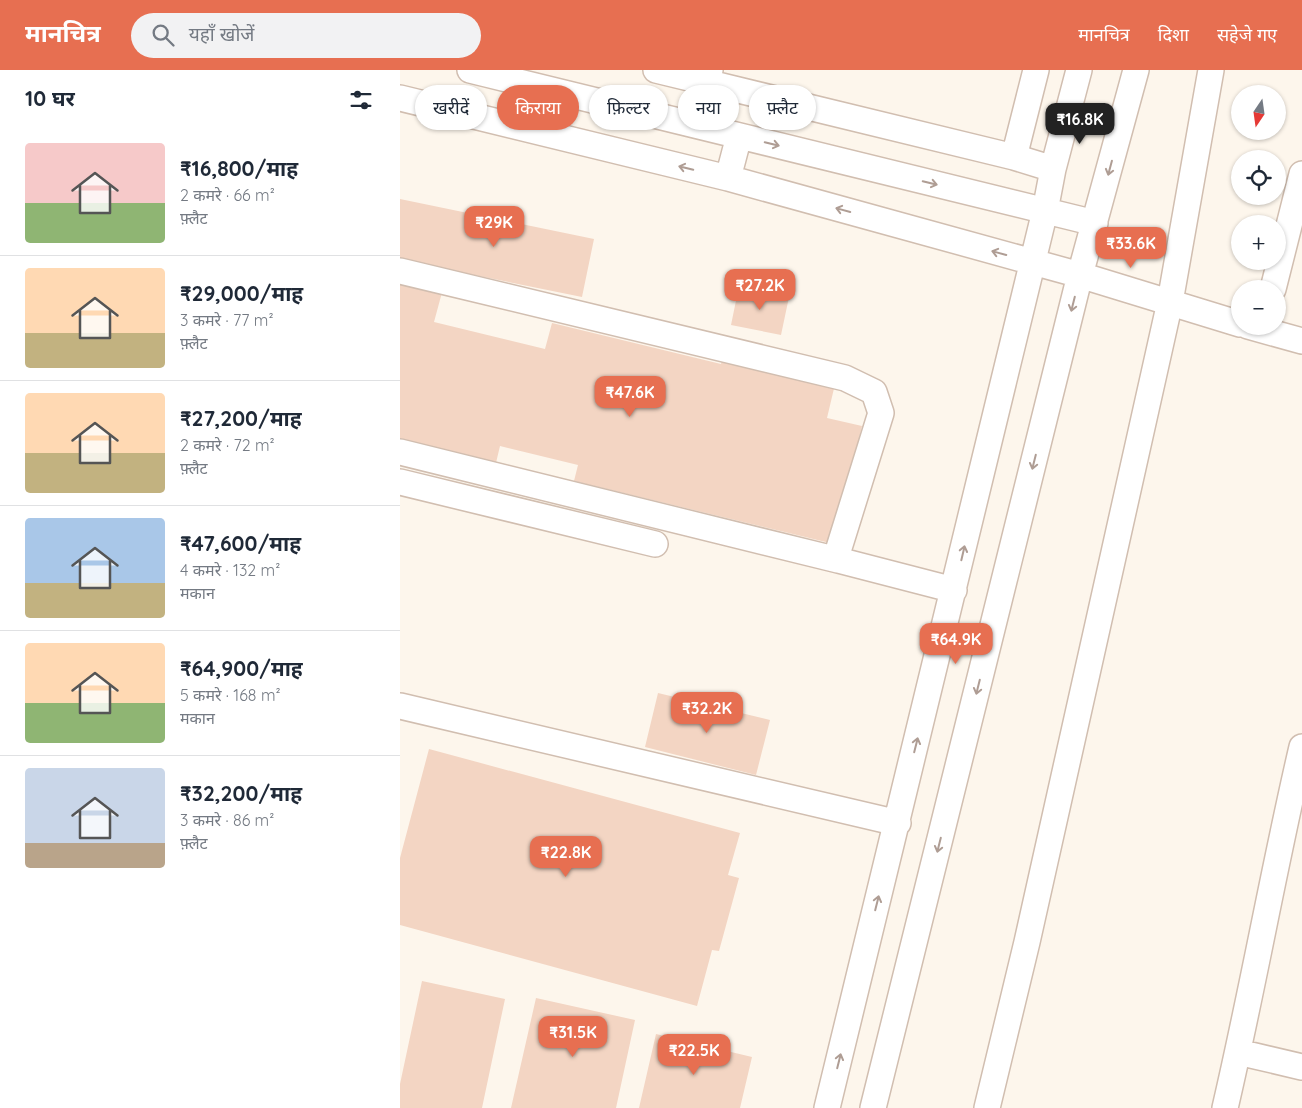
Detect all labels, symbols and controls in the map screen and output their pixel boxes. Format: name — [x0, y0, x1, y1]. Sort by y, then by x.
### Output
search box — [131, 13, 481, 58]
text: मानचित्र — [25, 18, 101, 48]
icon: search — [149, 21, 177, 49]
text: यहाँ खोजें — [189, 22, 254, 46]
text: मानचित्र — [1078, 23, 1130, 46]
text: दिशा — [1158, 23, 1189, 46]
text: सहेजे गए — [1217, 23, 1277, 46]
text: 10 घर — [25, 85, 75, 111]
chip: खरीदें — [415, 85, 487, 130]
chip: किराया — [497, 85, 579, 130]
chip: फ़िल्टर — [589, 85, 668, 130]
chip: नया — [678, 85, 739, 130]
chip: फ़्लैट — [749, 85, 816, 130]
north arrow — [1231, 85, 1286, 140]
map controls — [1231, 85, 1286, 335]
icon: filters — [347, 86, 375, 114]
pin: ₹16.8K — [1039, 102, 1121, 145]
text: ₹16.8K — [1056, 109, 1104, 129]
one-way arrow — [764, 140, 780, 149]
button: locate — [1231, 150, 1286, 205]
text: ₹16,800/माह — [180, 155, 298, 181]
one-way arrow — [1105, 160, 1114, 176]
icon: home — [65, 163, 125, 223]
one-way arrow — [678, 163, 694, 172]
one-way arrow — [921, 179, 937, 188]
text: 2 कमरे · 66 m² — [180, 185, 275, 205]
one-way arrow — [835, 204, 851, 214]
pin: ₹29K — [464, 206, 524, 248]
text: फ़्लैट — [180, 208, 208, 228]
text: ₹29K — [475, 212, 513, 232]
button: + — [1231, 215, 1286, 270]
pin: ₹33.6K — [1090, 226, 1172, 269]
text: ₹33.6K — [1106, 233, 1156, 253]
one-way arrow — [992, 248, 1008, 257]
pin: ₹27.2K — [719, 268, 801, 311]
text: ₹27.2K — [735, 275, 785, 295]
text: ₹29,000/माह — [180, 280, 303, 306]
button: − — [1231, 280, 1286, 335]
icon: home — [65, 288, 125, 348]
one-way arrow — [1068, 296, 1077, 312]
text: 3 कमरे · 77 m² — [180, 310, 273, 330]
text: फ़्लैट — [180, 333, 208, 353]
pin: ₹47.6K — [589, 376, 671, 418]
text: ₹47.6K — [606, 382, 654, 402]
text: ₹27,200/माह — [180, 405, 302, 431]
icon: home — [65, 413, 125, 473]
text: 2 कमरे · 72 m² — [180, 435, 275, 455]
one-way arrow — [1029, 453, 1038, 469]
text: फ़्लैट — [180, 458, 208, 478]
text: ₹47,600/माह — [180, 530, 301, 556]
icon: home — [65, 538, 125, 598]
one-way arrow — [959, 546, 968, 562]
text: 4 कमरे · 132 m² — [180, 560, 280, 580]
text: मकान — [180, 583, 215, 603]
pin: ₹64.9K — [915, 622, 997, 665]
text: ₹64.9K — [931, 629, 981, 649]
text: ₹64,900/माह — [180, 655, 303, 681]
icon: home — [65, 663, 125, 723]
one-way arrow — [973, 679, 982, 695]
text: 5 कमरे · 168 m² — [180, 685, 281, 705]
pin: ₹32.2K — [666, 692, 748, 734]
text: ₹32.2K — [682, 698, 732, 718]
text: मकान — [180, 708, 215, 728]
one-way arrow — [912, 738, 921, 754]
text: ₹32,200/माह — [180, 780, 302, 806]
icon: home — [65, 788, 125, 848]
text: 3 कमरे · 86 m² — [180, 810, 274, 830]
text: फ़्लैट — [180, 833, 208, 853]
pin: ₹22.8K — [525, 836, 607, 878]
one-way arrow — [934, 837, 943, 853]
text: ₹22.8K — [541, 842, 591, 862]
one-way arrow — [873, 895, 882, 911]
pin: ₹31.5K — [532, 1016, 614, 1058]
text: ₹31.5K — [549, 1022, 597, 1042]
pin: ₹22.5K — [653, 1034, 735, 1076]
text: ₹22.5K — [669, 1040, 719, 1060]
one-way arrow — [835, 1053, 844, 1069]

